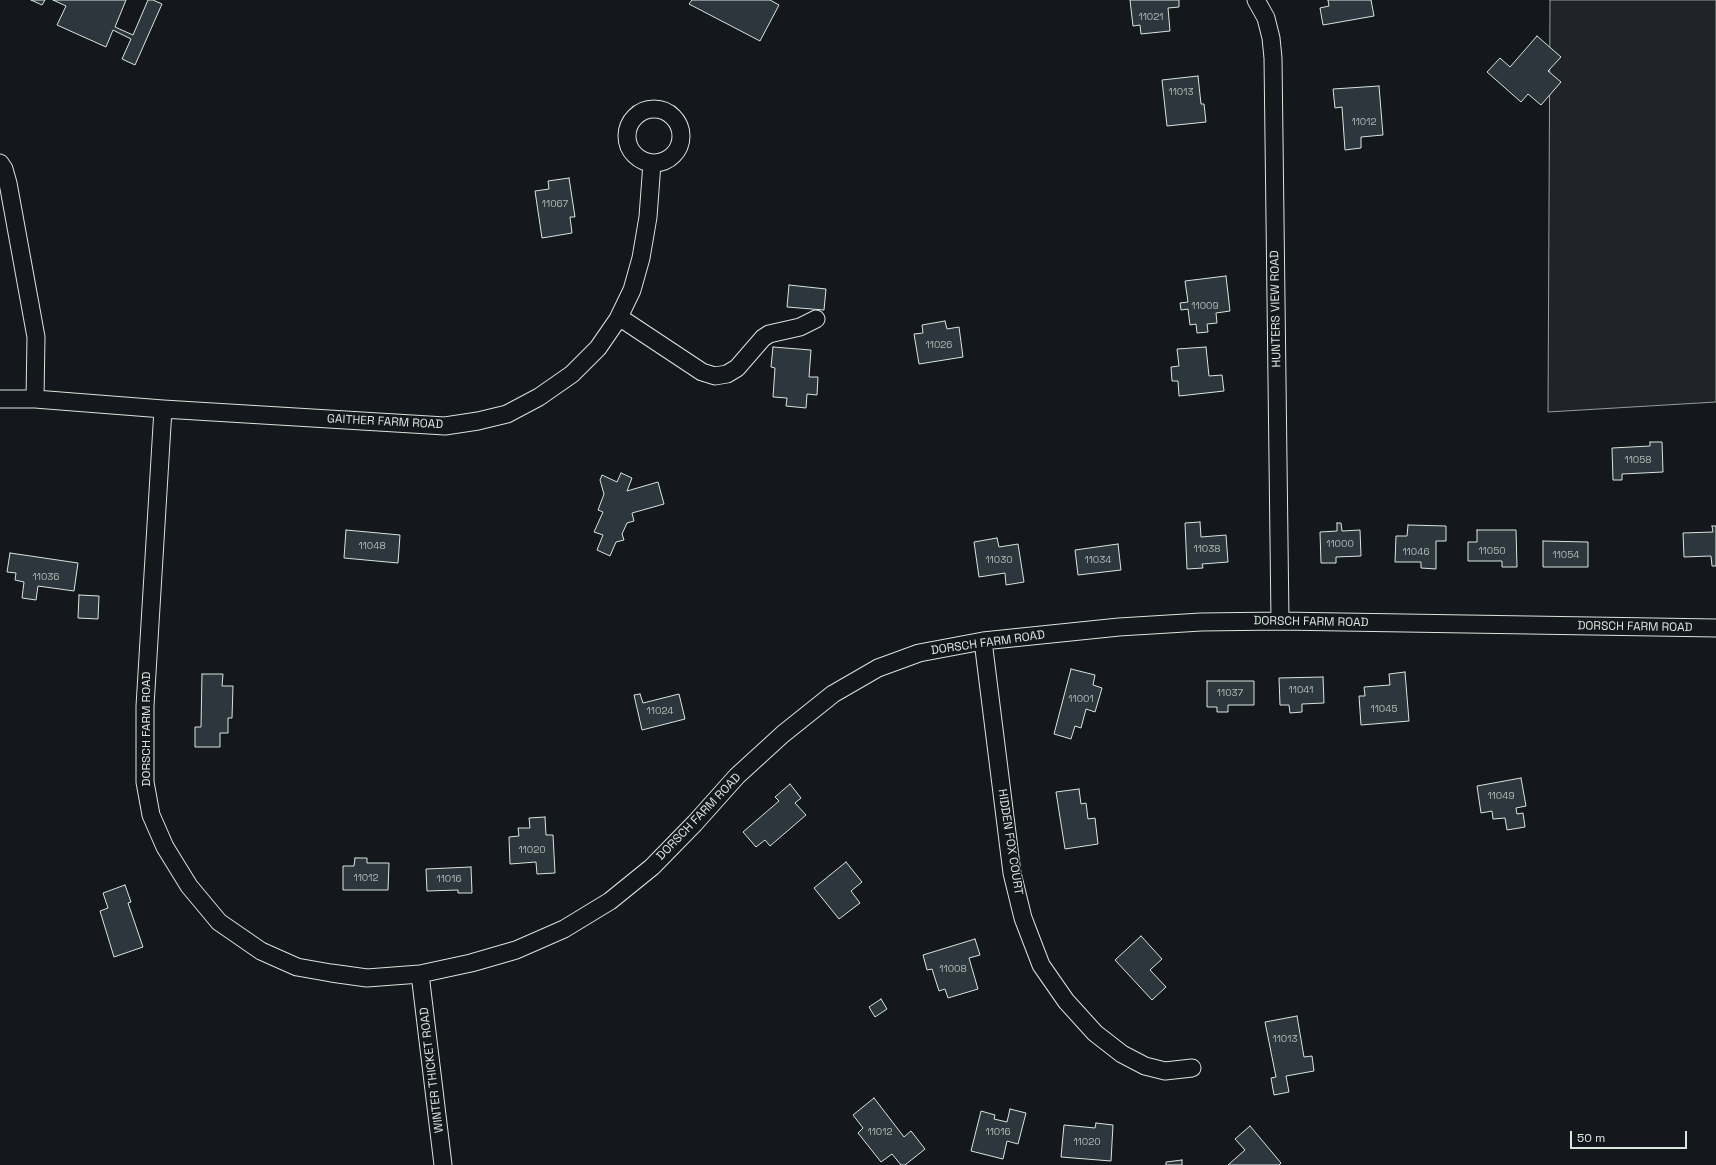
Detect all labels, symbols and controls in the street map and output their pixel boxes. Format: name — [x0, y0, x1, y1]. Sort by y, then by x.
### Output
house number: 11021 — [1139, 11, 1163, 23]
house number: 11013 — [1169, 86, 1193, 98]
house number: 11012 — [1352, 116, 1376, 128]
house number: 11067 — [542, 198, 568, 210]
street label: HUNTERS VIEW ROAD — [1268, 250, 1284, 368]
house number: 11009 — [1191, 300, 1219, 312]
house number: 11026 — [926, 339, 952, 351]
street label: GAITHER FARM ROAD — [327, 412, 443, 432]
house number: 11058 — [1625, 454, 1651, 466]
house number: 11000 — [1326, 538, 1354, 550]
house number: 11048 — [358, 540, 386, 552]
house number: 11038 — [1193, 543, 1221, 555]
house number: 11050 — [1478, 545, 1506, 557]
house number: 11046 — [1402, 546, 1430, 558]
house number: 11054 — [1552, 549, 1580, 561]
house number: 11030 — [985, 554, 1013, 566]
house number: 11034 — [1084, 554, 1112, 566]
house number: 11036 — [33, 571, 59, 583]
street label: DORSCH FARM ROAD — [1253, 614, 1369, 630]
street label: DORSCH FARM ROAD — [1577, 619, 1693, 635]
street label: DORSCH FARM ROAD — [930, 628, 1046, 658]
street label: DORSCH FARM ROAD — [140, 671, 154, 787]
house number: 11041 — [1289, 684, 1313, 696]
house number: 11037 — [1217, 687, 1243, 699]
house number: 11001 — [1068, 693, 1094, 705]
house number: 11045 — [1370, 703, 1398, 715]
house number: 11024 — [647, 705, 673, 717]
street label: DORSCH FARM ROAD — [654, 771, 744, 863]
street label: HIDDEN FOX COURT — [994, 788, 1026, 896]
house number: 11049 — [1487, 790, 1515, 802]
house number: 11020 — [518, 844, 546, 856]
house number: 11012 — [354, 872, 378, 884]
house number: 11016 — [436, 873, 462, 885]
house number: 11008 — [939, 963, 967, 975]
street label: WINTER THICKET ROAD — [417, 1006, 447, 1134]
house number: 11013 — [1273, 1033, 1297, 1045]
scale bar — [1572, 1123, 1689, 1149]
house number: 11012 — [868, 1126, 892, 1138]
house number: 11016 — [985, 1126, 1011, 1138]
text: 50 m — [1577, 1130, 1605, 1146]
house number: 11020 — [1073, 1136, 1101, 1148]

